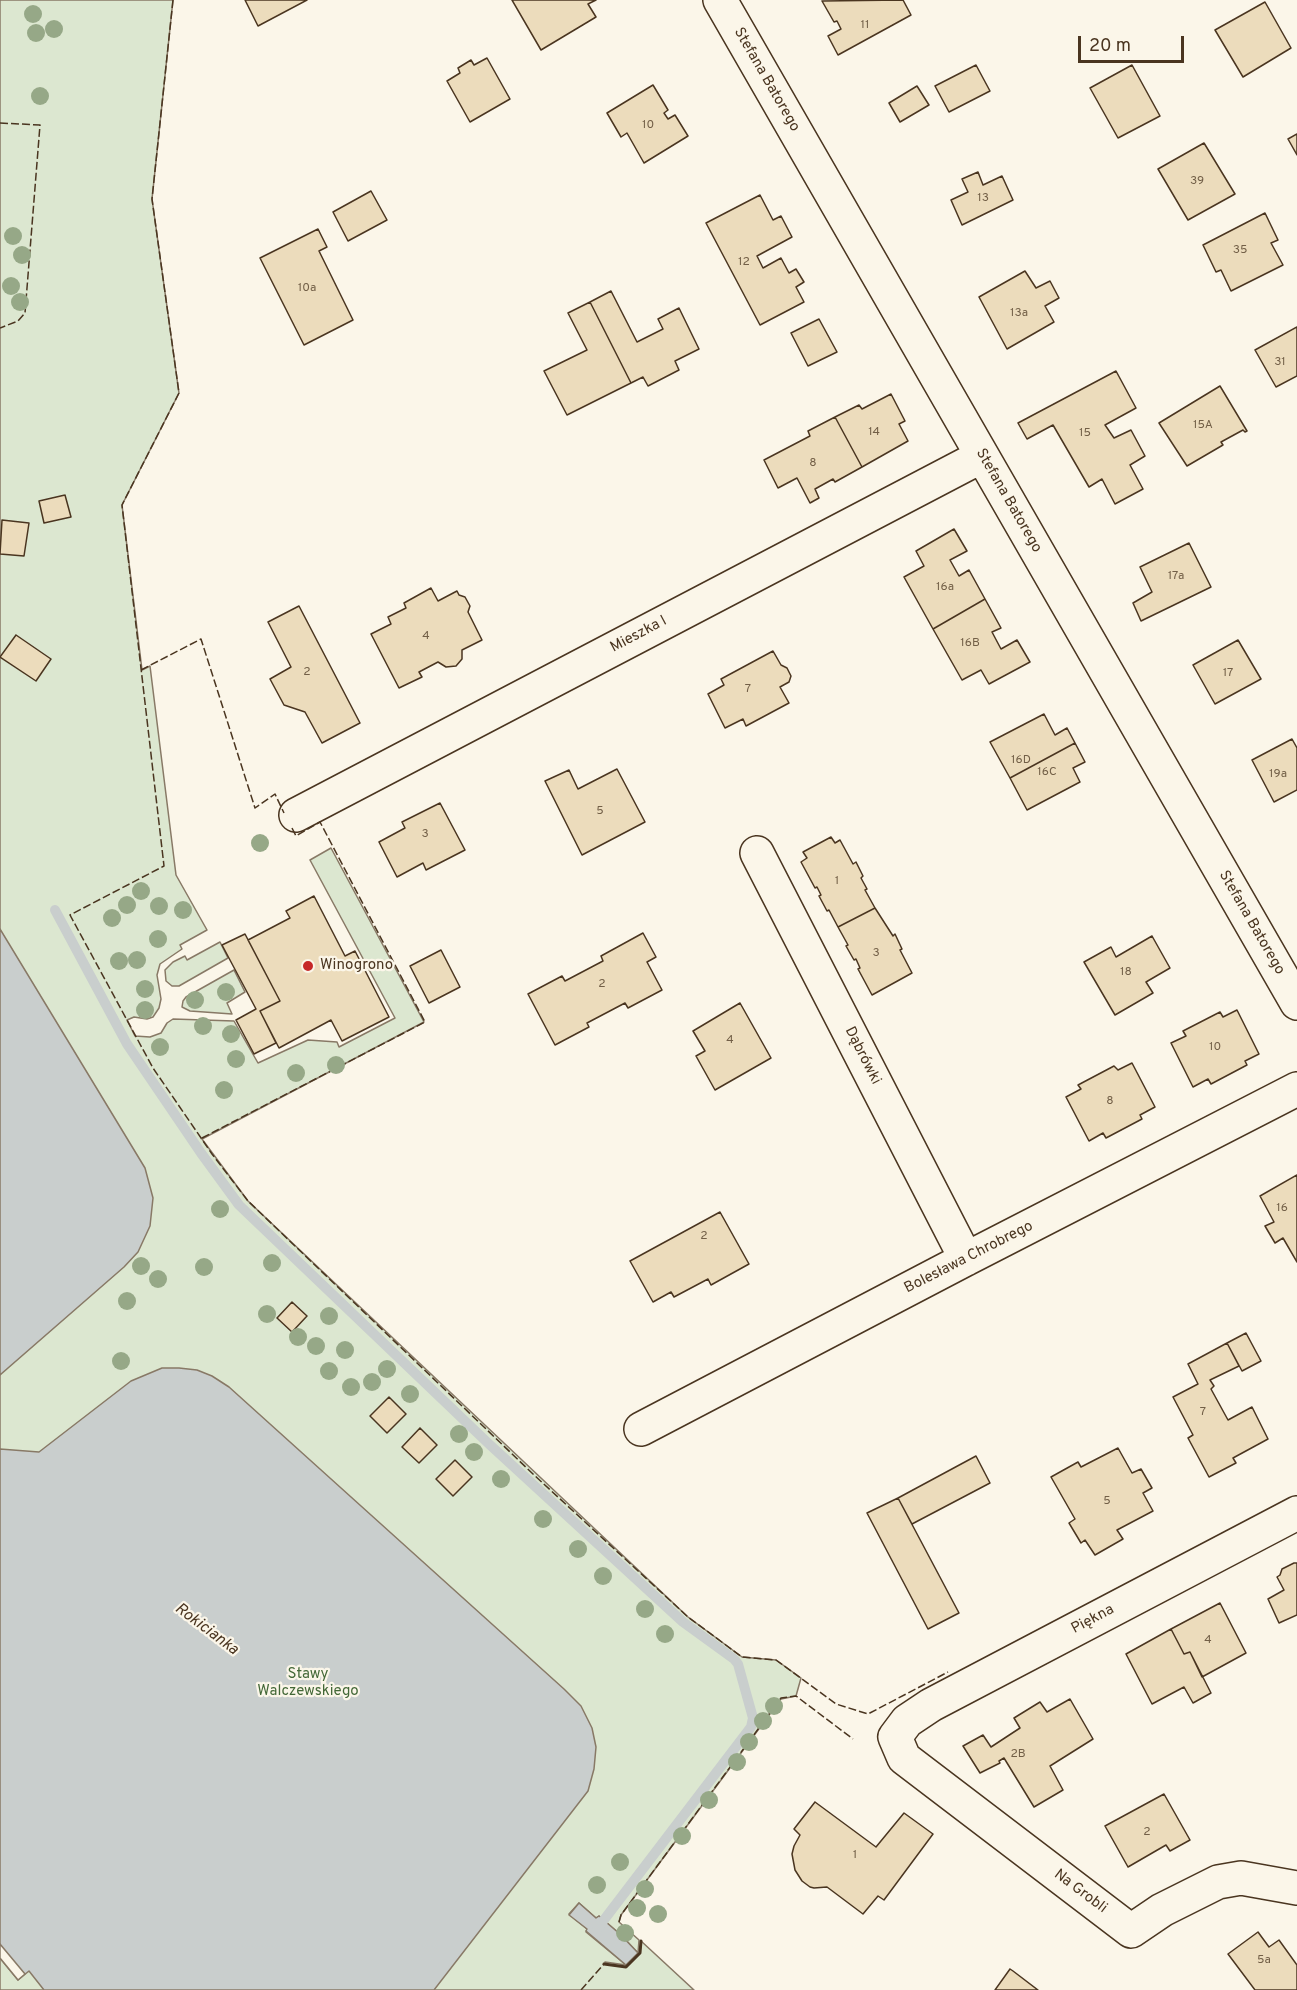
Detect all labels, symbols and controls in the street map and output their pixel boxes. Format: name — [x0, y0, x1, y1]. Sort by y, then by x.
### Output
house number: 11 — [861, 19, 869, 33]
scale bar — [1081, 24, 1188, 62]
street label: Stefana Batorego — [729, 25, 803, 135]
text: 20 m — [1089, 35, 1131, 58]
house number: 10 — [642, 119, 654, 133]
house number: 39 — [1190, 175, 1204, 189]
house number: 13 — [977, 192, 989, 206]
house number: 35 — [1233, 244, 1247, 258]
house number: 12 — [738, 256, 750, 270]
house number: 10a — [298, 282, 316, 296]
house number: 13a — [1010, 307, 1028, 321]
house number: 31 — [1274, 356, 1286, 370]
house number: 15A — [1193, 419, 1213, 433]
house number: 14 — [868, 426, 880, 440]
house number: 15 — [1079, 427, 1091, 441]
street label: Stefana Batorego — [971, 446, 1045, 556]
house number: 8 — [809, 457, 817, 471]
house number: 17a — [1168, 570, 1184, 584]
house number: 16a — [936, 581, 954, 595]
street label: Mieszka I — [608, 613, 670, 657]
house number: 4 — [422, 630, 430, 644]
house number: 16B — [960, 637, 980, 651]
house number: 2 — [303, 666, 311, 680]
house number: 17 — [1223, 667, 1233, 681]
house number: 7 — [745, 683, 751, 697]
house number: 16D — [1011, 754, 1031, 768]
house number: 16C — [1037, 766, 1057, 780]
house number: 19a — [1269, 768, 1287, 782]
house number: 5 — [596, 805, 604, 819]
house number: 3 — [421, 828, 429, 842]
street label: Stefana Batorego — [1214, 868, 1288, 978]
house number: 1 — [835, 875, 839, 889]
house number: 3 — [872, 947, 880, 961]
place label: Winogrono — [320, 957, 393, 975]
marker: Winogrono — [301, 959, 315, 973]
house number: 18 — [1120, 966, 1132, 980]
house number: 2 — [598, 978, 606, 992]
street label: Dąbrówki — [840, 1024, 884, 1088]
house number: 4 — [726, 1034, 734, 1048]
house number: 10 — [1209, 1041, 1221, 1055]
house number: 8 — [1106, 1095, 1114, 1109]
house number: 16 — [1276, 1202, 1288, 1216]
street label: Bolesława Chrobrego — [902, 1218, 1036, 1298]
house number: 2 — [700, 1230, 708, 1244]
house number: 7 — [1200, 1406, 1206, 1420]
house number: 5 — [1103, 1495, 1111, 1509]
water label: Rokicianka — [170, 1600, 242, 1660]
street label: Piękna — [1069, 1601, 1117, 1639]
house number: 4 — [1204, 1634, 1212, 1648]
park label: Stawy Walczewskiego — [257, 1666, 359, 1701]
house number: 2B — [1010, 1748, 1026, 1762]
house number: 2 — [1143, 1826, 1151, 1840]
house number: 1 — [853, 1849, 857, 1863]
street label: Na Grobli — [1050, 1866, 1110, 1918]
house number: 5a — [1257, 1954, 1271, 1968]

